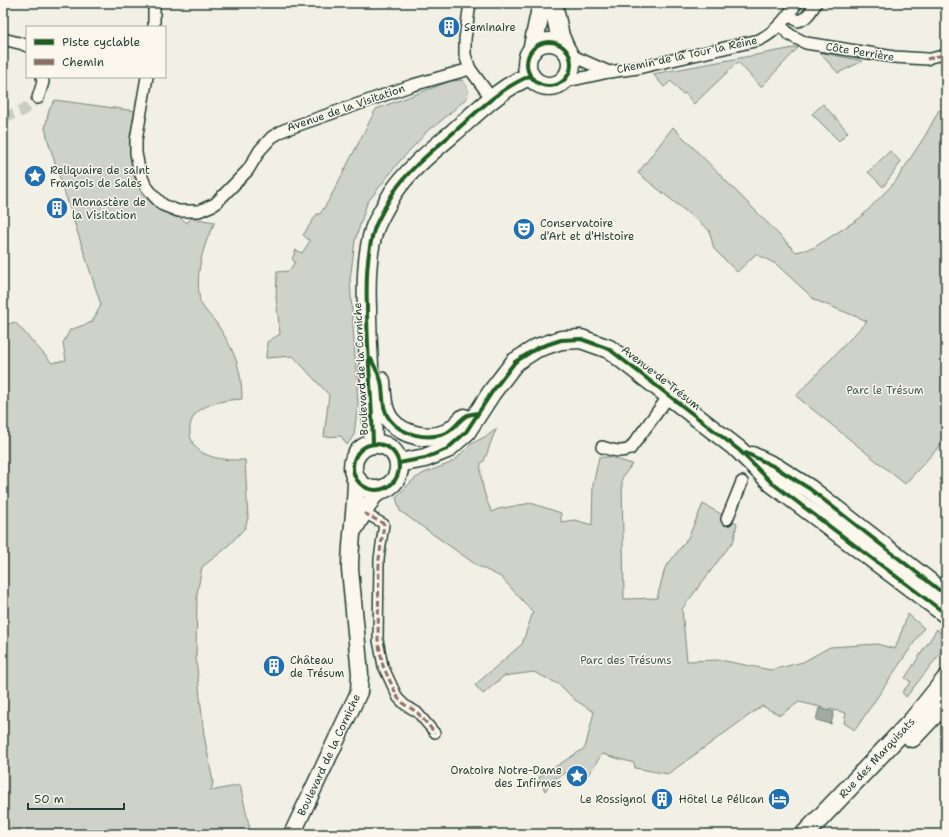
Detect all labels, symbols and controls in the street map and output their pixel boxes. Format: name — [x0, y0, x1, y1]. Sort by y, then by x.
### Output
building icon: Seminaire — [436, 14, 462, 40]
place label: Seminaire — [464, 20, 516, 35]
legend — [26, 26, 166, 78]
street label: Chemin de la Tour la Reine — [615, 33, 759, 77]
text: Piste cyclable — [62, 34, 140, 50]
street label: Côte Perrière — [825, 39, 895, 65]
text: Chemin — [62, 54, 104, 70]
street label: Avenue de la Visitation — [285, 81, 407, 135]
place icon: Reliquaire de saint François de Sales — [22, 163, 48, 189]
place label: Reliquaire de saint François de Sales — [50, 163, 150, 191]
building icon: Monastère de la Visitation — [44, 195, 70, 221]
place label: Monastère de la Visitation — [72, 195, 146, 223]
theatre icon: Conservatoire d'Art et d'Histoire — [511, 216, 537, 242]
place label: Conservatoire d'Art et d'Histoire — [540, 216, 634, 244]
street label: Boulevard de la Corniche — [350, 302, 372, 436]
street label: Avenue de Trésum — [618, 342, 704, 414]
park label: Parc le Trésum — [846, 383, 924, 398]
building icon: Château de Trésum — [261, 653, 287, 679]
place label: Château de Trésum — [290, 653, 345, 681]
park label: Parc des Trésums — [580, 653, 672, 668]
street label: Boulevard de la Corniche — [294, 692, 364, 818]
street label: Rue des Marquisats — [836, 714, 918, 802]
place label: Oratoire Notre-Dame des Infirmes — [451, 763, 562, 791]
place icon: Oratoire Notre-Dame des Infirmes — [564, 763, 590, 789]
scale bar — [28, 785, 124, 811]
building icon: Le Rossignol — [649, 786, 675, 812]
hotel icon: Hôtel Le Pélican — [766, 786, 792, 812]
text: 50 m — [34, 791, 64, 807]
place label: Le Rossignol — [580, 792, 647, 807]
place label: Hôtel Le Pélican — [679, 792, 764, 807]

